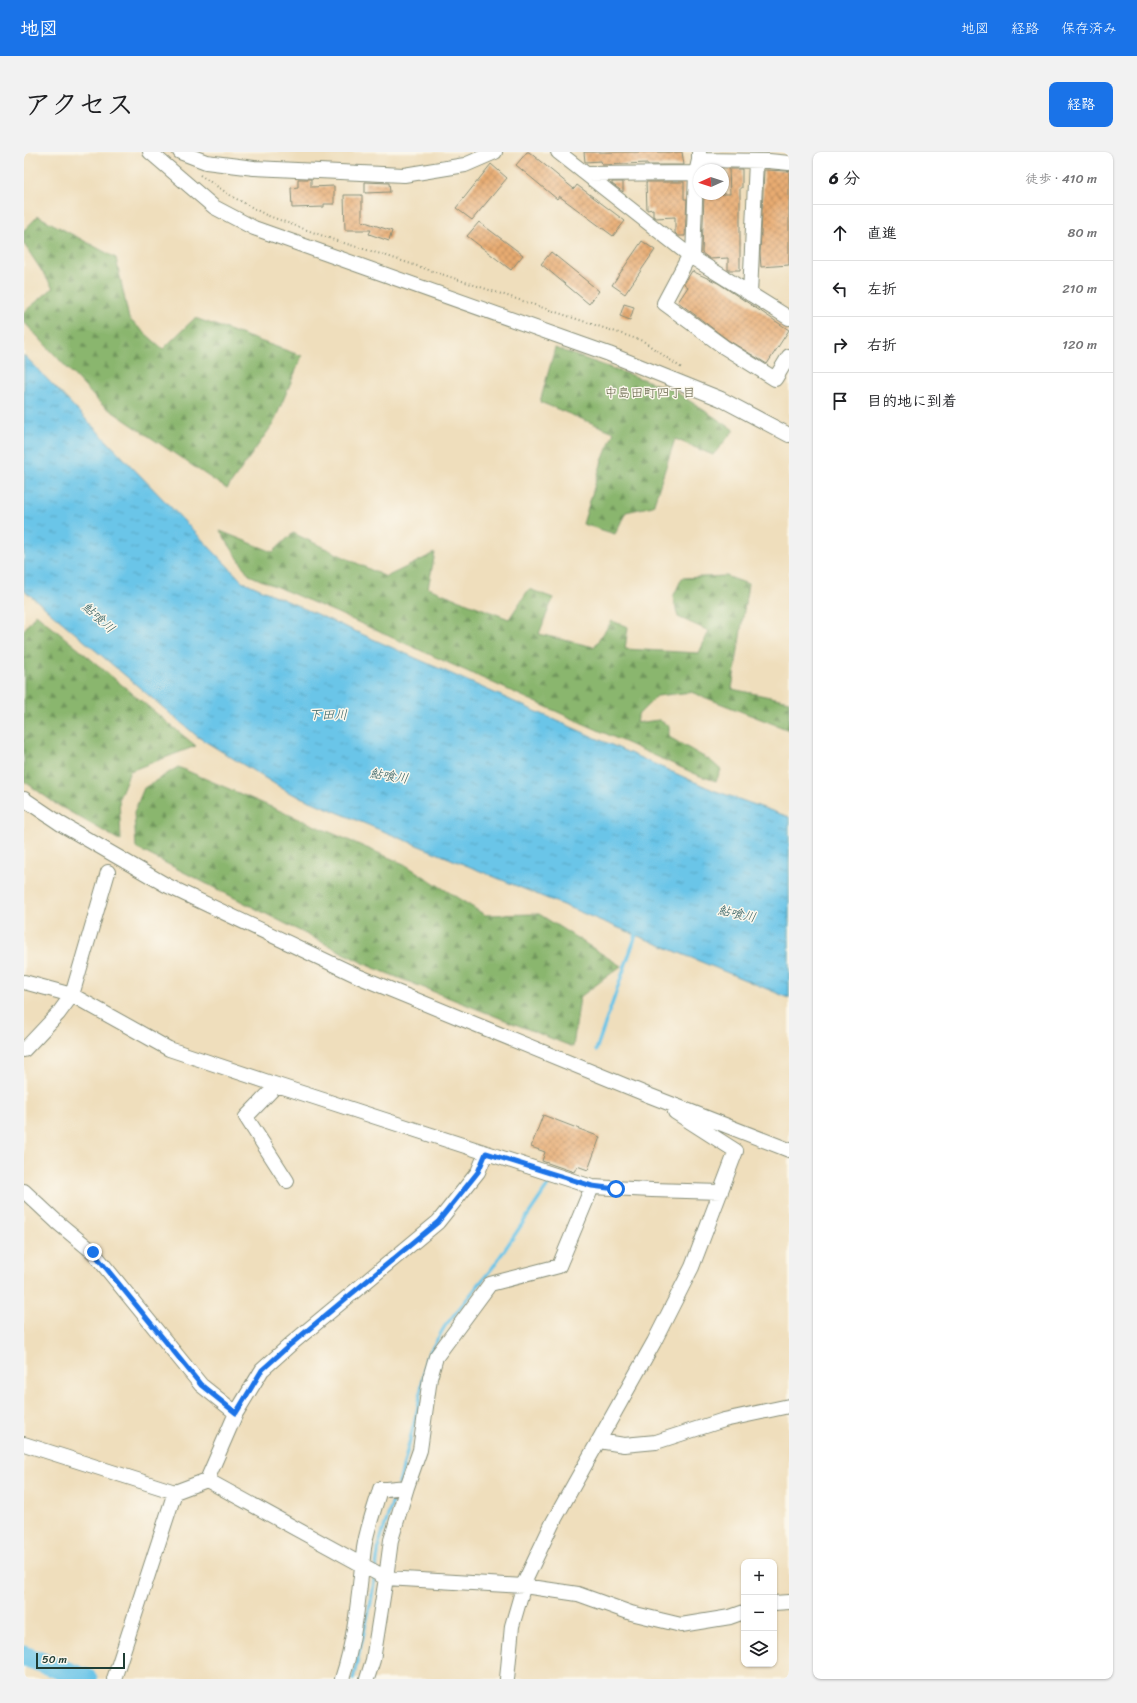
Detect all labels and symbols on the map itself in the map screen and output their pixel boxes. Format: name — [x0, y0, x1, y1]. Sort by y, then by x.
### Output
north arrow — [693, 164, 729, 200]
district label: 中島田町四丁目 — [604, 381, 696, 404]
water label: 鮎喰川 — [76, 596, 121, 639]
water label: 下田川 — [308, 703, 348, 726]
water label: 鮎喰川 — [368, 761, 410, 790]
water label: 鮎喰川 — [715, 898, 758, 929]
route start — [607, 1180, 625, 1198]
route end — [84, 1243, 102, 1261]
scale bar — [36, 1651, 125, 1670]

